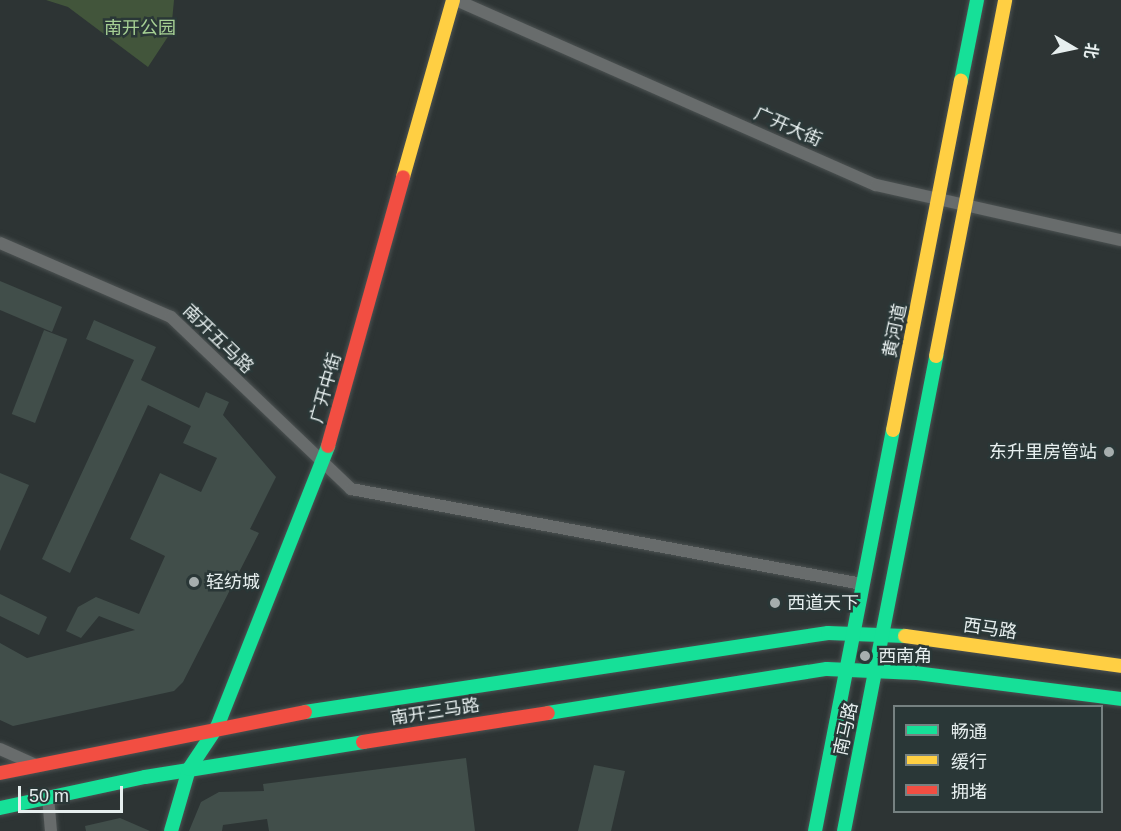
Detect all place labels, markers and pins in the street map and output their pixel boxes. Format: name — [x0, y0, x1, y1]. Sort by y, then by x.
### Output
place label: 东升里房管站 — [989, 441, 1097, 463]
marker: 东升里房管站 — [1102, 445, 1116, 459]
place label: 轻纺城 — [206, 571, 260, 593]
marker: 轻纺城 — [187, 575, 201, 589]
place label: 西道天下 — [787, 592, 859, 614]
marker: 西道天下 — [768, 596, 782, 610]
place label: 西南角 — [878, 645, 932, 667]
marker: 西南角 — [856, 647, 874, 665]

